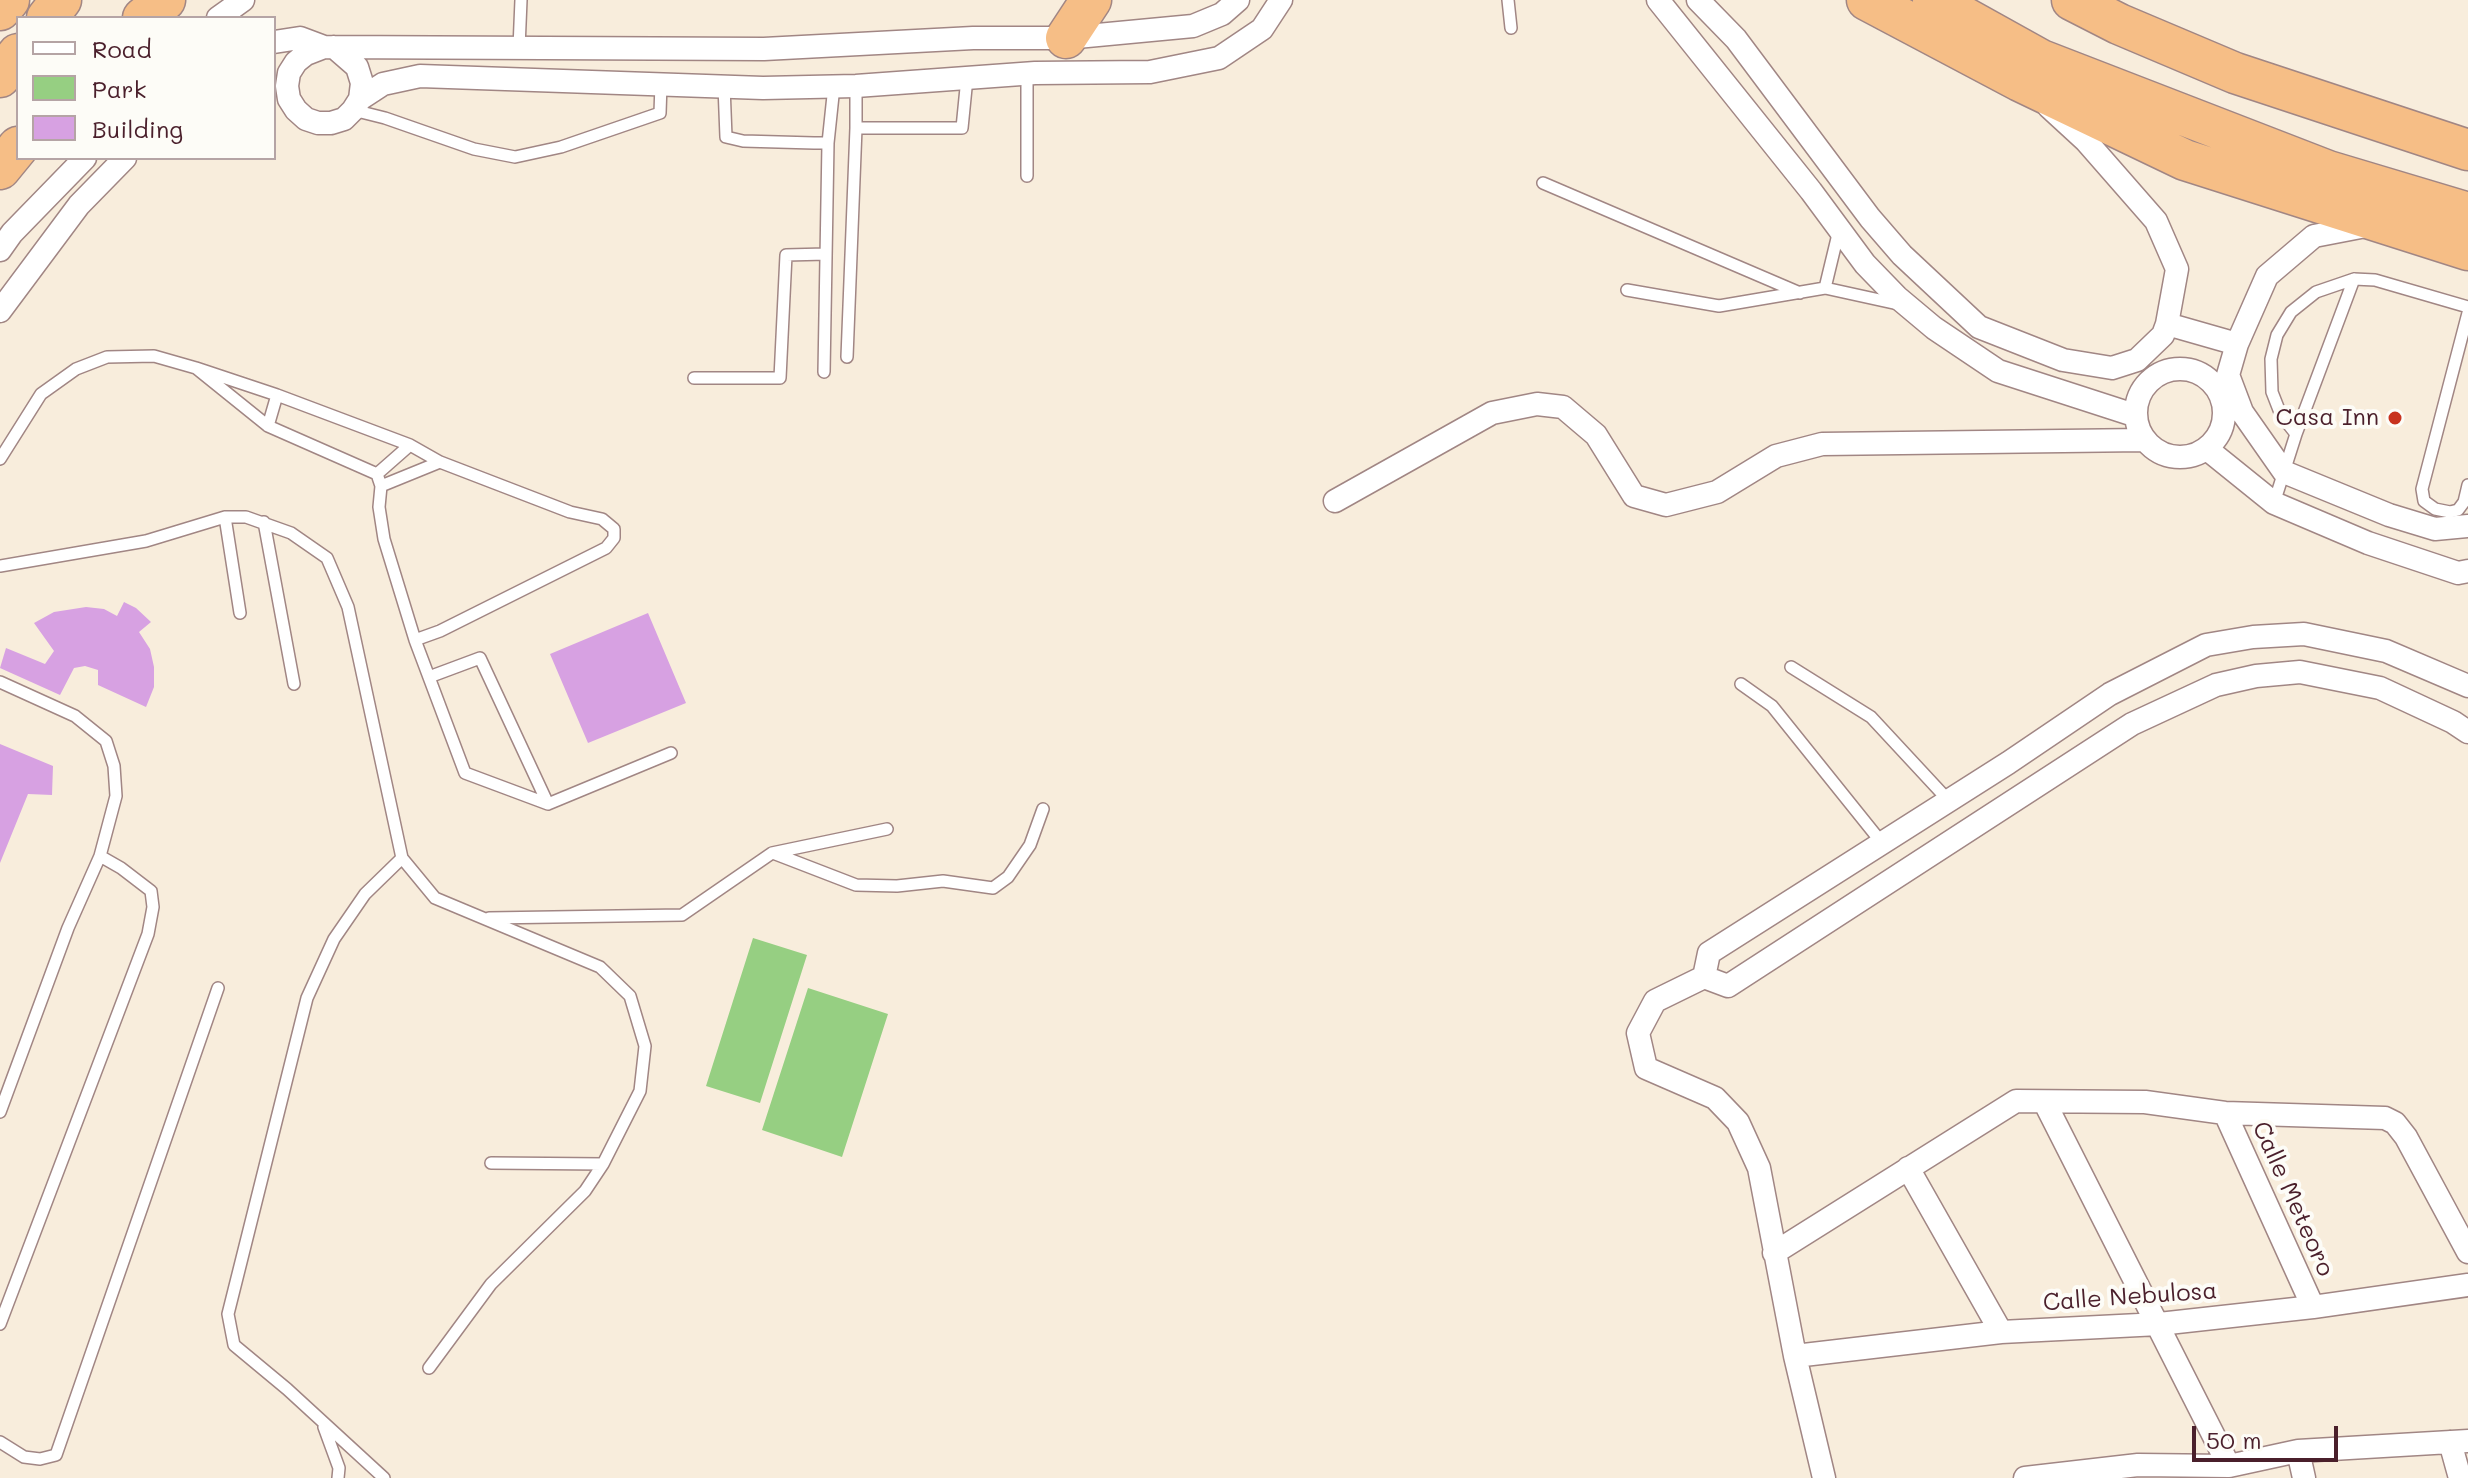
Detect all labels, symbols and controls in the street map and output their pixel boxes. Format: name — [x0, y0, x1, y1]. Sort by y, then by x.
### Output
legend — [16, 16, 276, 160]
text: Road — [92, 33, 152, 64]
text: Park — [92, 73, 146, 104]
text: Building — [92, 113, 183, 144]
place label: Casa Inn — [2276, 404, 2379, 432]
marker: Casa Inn — [2386, 409, 2404, 427]
street label: Calle Meteoro — [2246, 1117, 2340, 1281]
street label: Calle Nebulosa — [2042, 1277, 2218, 1317]
scale bar — [2196, 1410, 2342, 1460]
text: 50 m — [2206, 1424, 2262, 1455]

